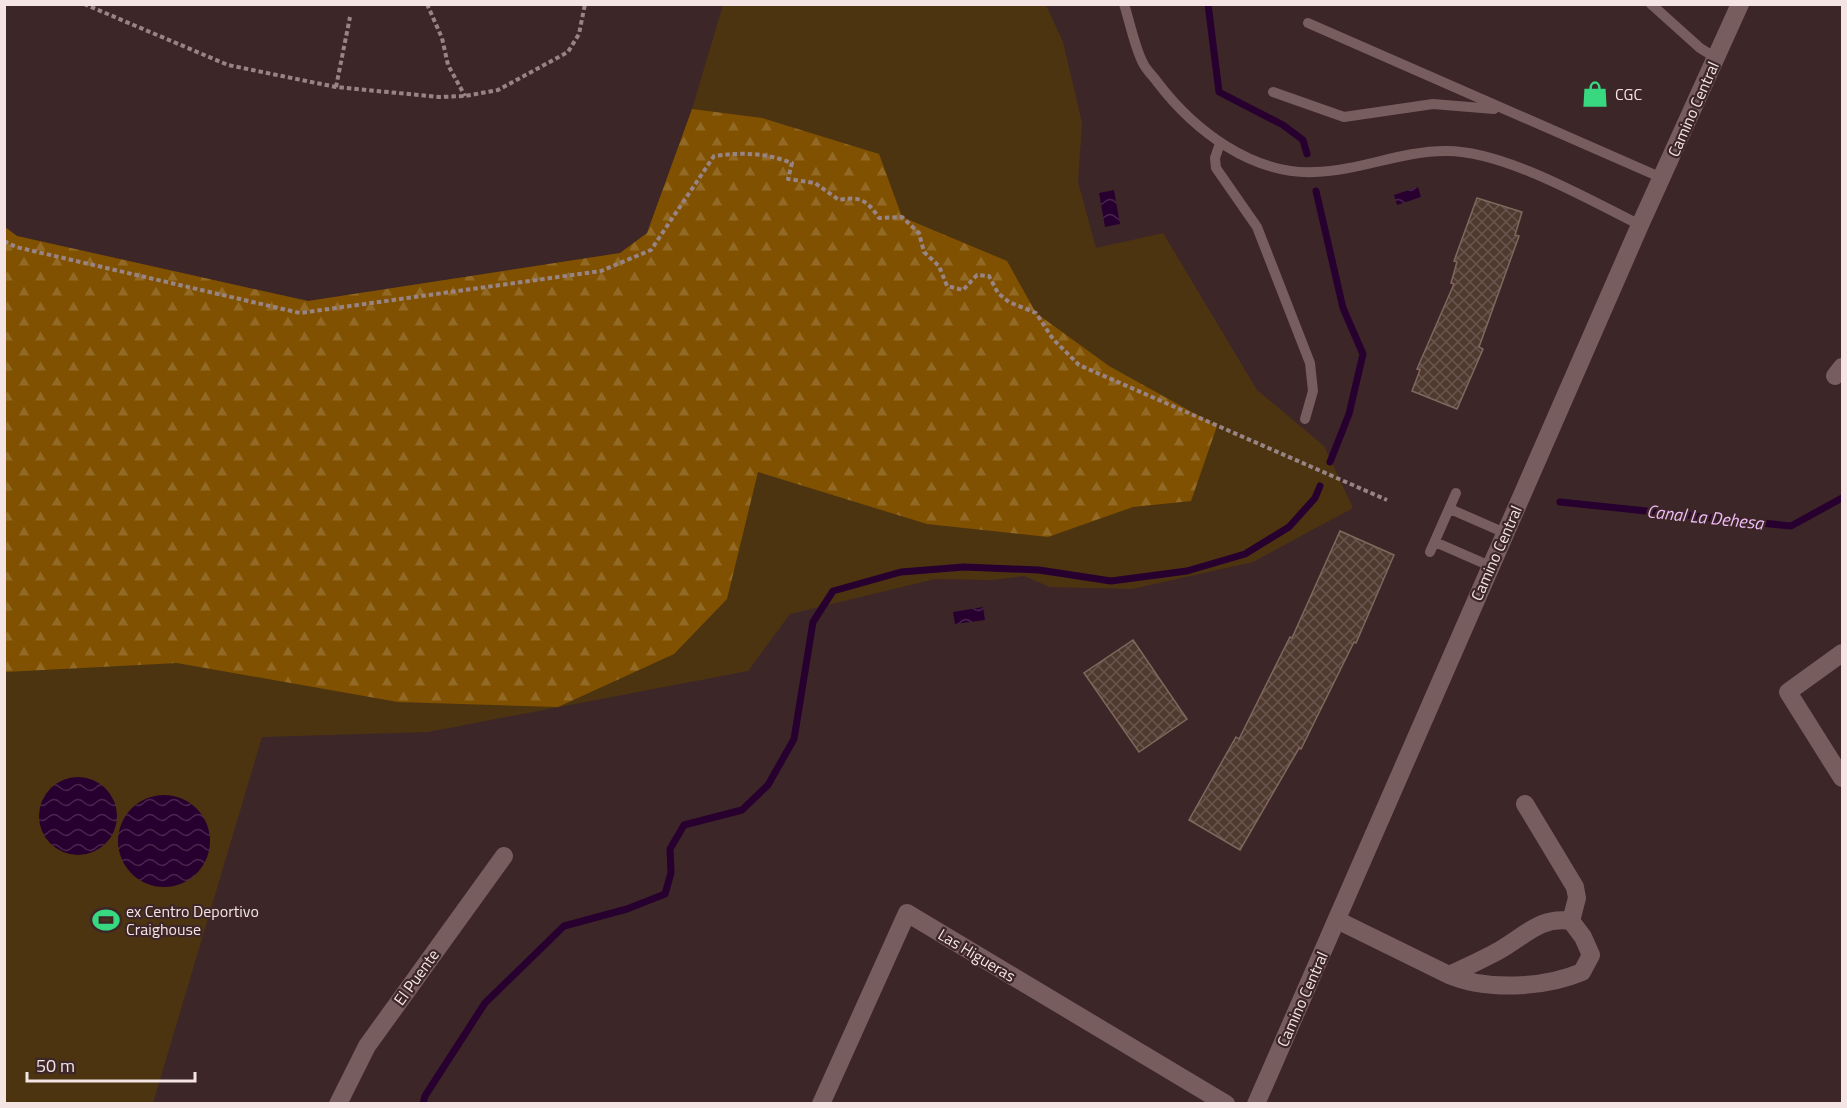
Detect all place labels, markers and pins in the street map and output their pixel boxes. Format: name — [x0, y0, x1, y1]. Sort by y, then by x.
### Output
shop icon: CGC — [1580, 79, 1610, 109]
place label: CGC — [1615, 82, 1642, 106]
place label: ex Centro Deportivo Craighouse — [126, 899, 259, 941]
sports icon: ex Centro Deportivo Craighouse — [91, 905, 121, 935]

